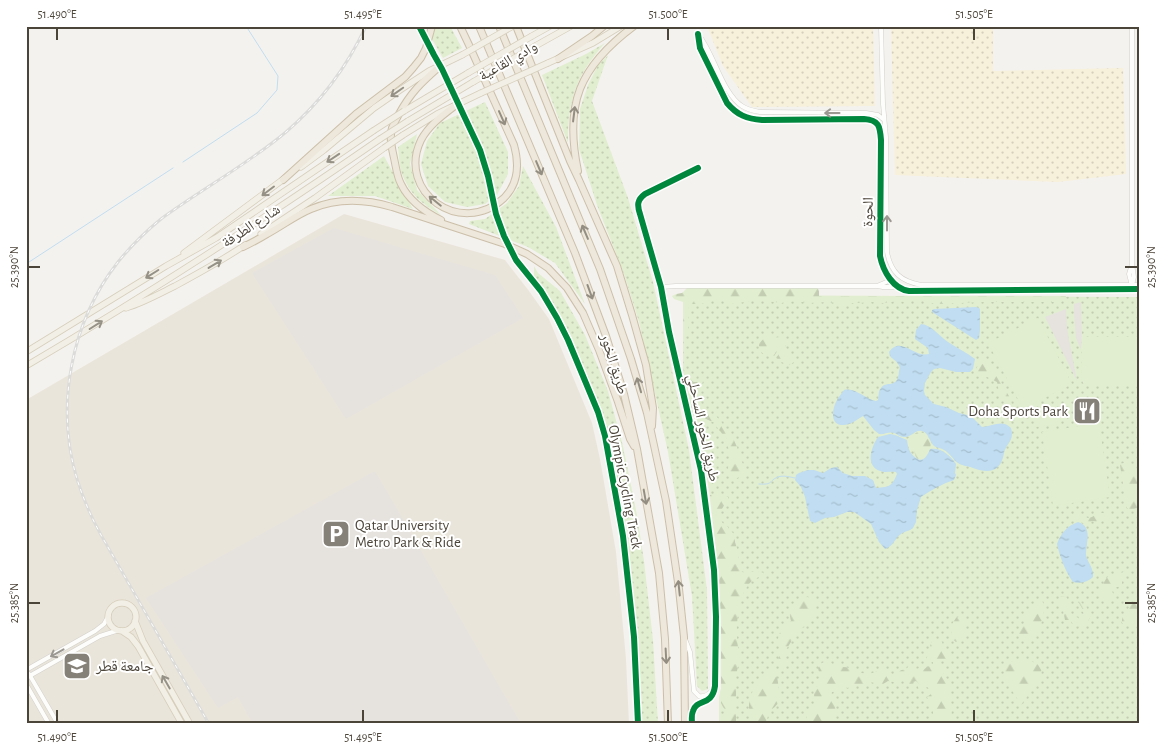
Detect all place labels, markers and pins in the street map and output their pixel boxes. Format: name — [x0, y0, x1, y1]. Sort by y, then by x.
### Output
restaurant icon: Doha Sports Park — [1072, 396, 1102, 426]
place label: Doha Sports Park — [968, 404, 1068, 419]
place label: Qatar University Metro Park & Ride — [355, 518, 461, 550]
parking icon: Qatar University Metro Park & Ride — [321, 519, 351, 549]
school or university icon: جامعة قطر — [62, 651, 92, 681]
place label: جامعة قطر — [95, 659, 154, 675]

